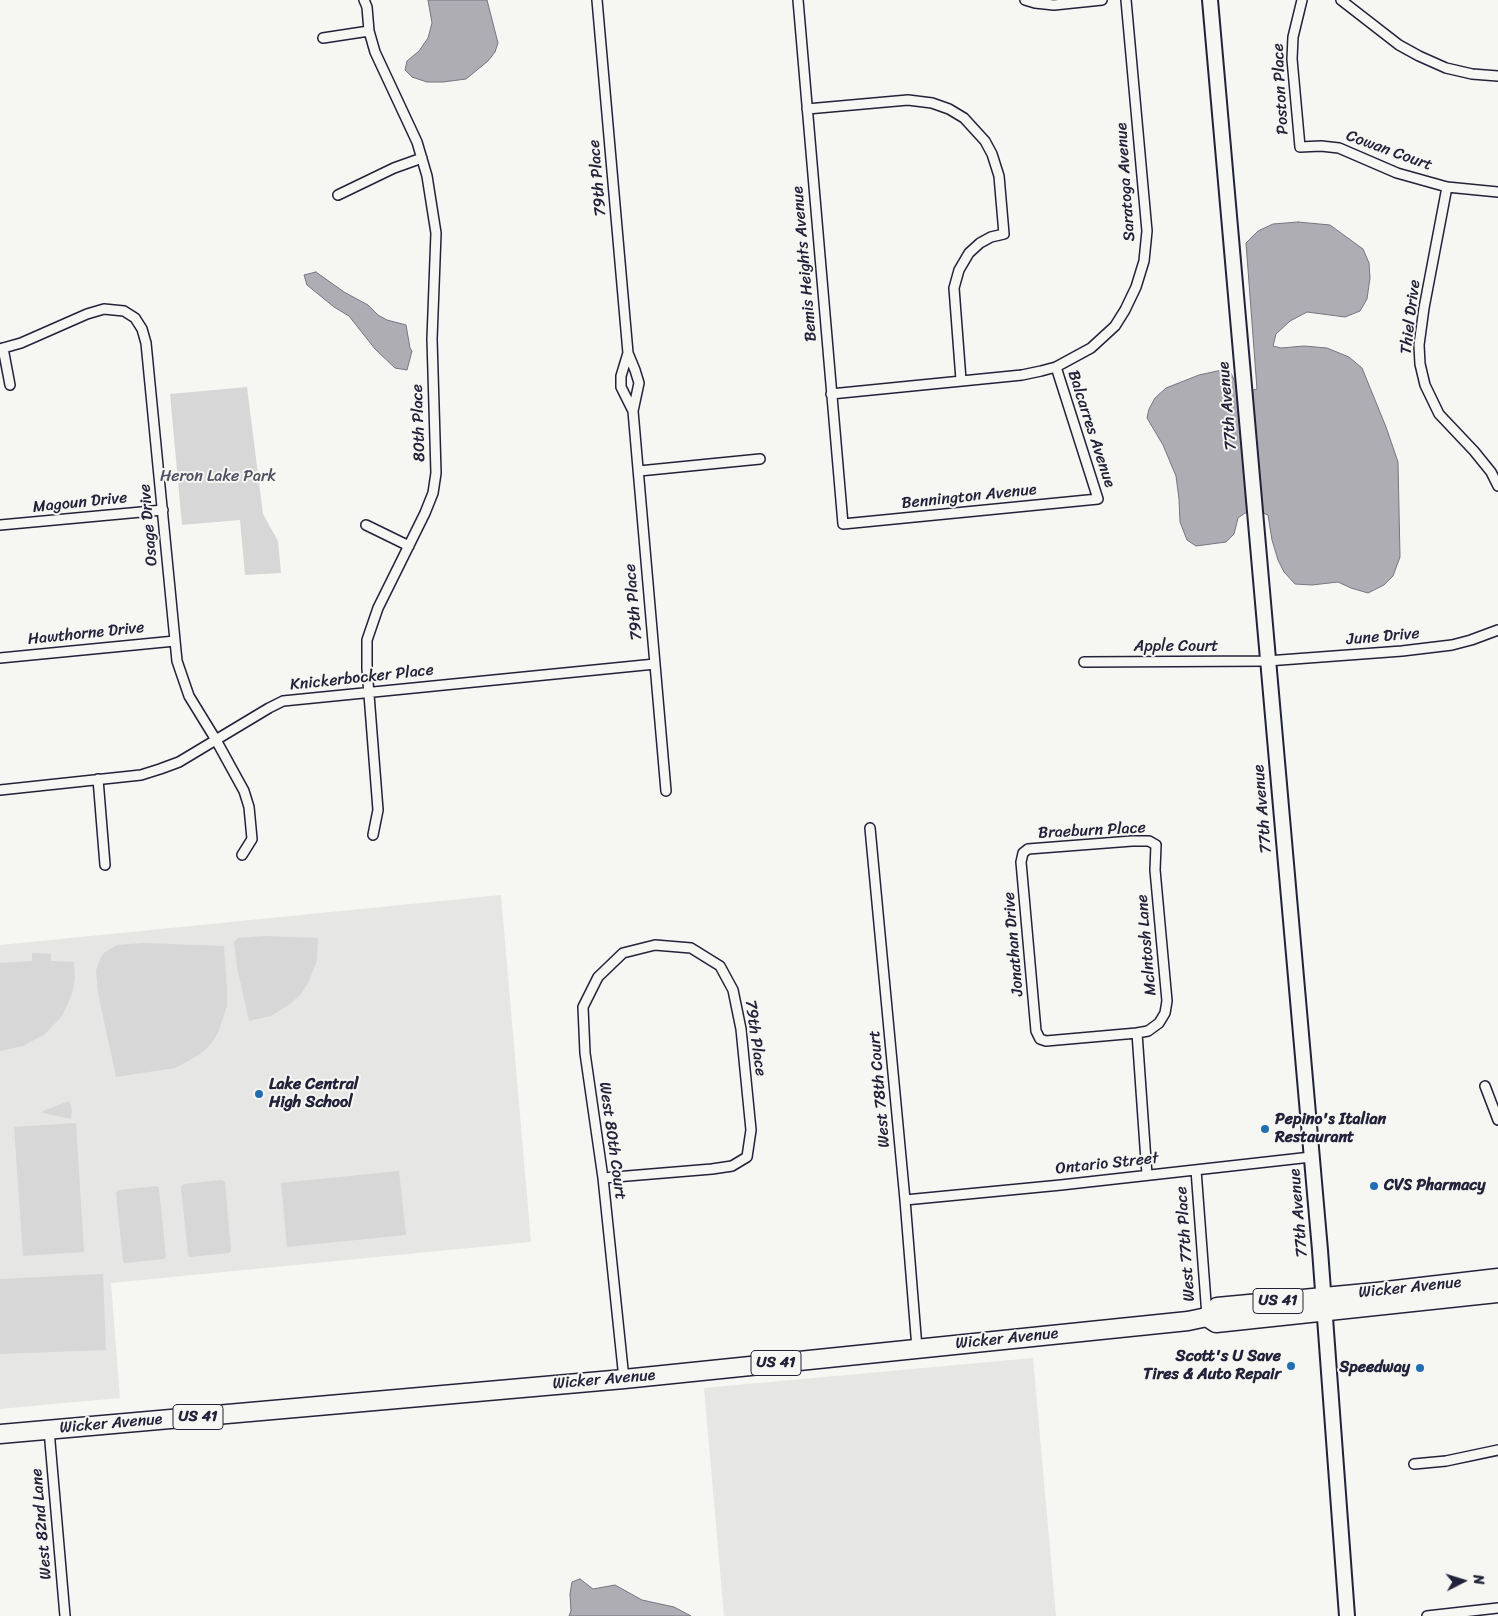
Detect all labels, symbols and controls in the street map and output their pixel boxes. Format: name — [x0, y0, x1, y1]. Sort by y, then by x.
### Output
street label: Poston Place — [1269, 43, 1293, 135]
street label: Saratoga Avenue — [1112, 122, 1140, 242]
street label: Cowan Court — [1343, 127, 1435, 175]
street label: 79th Place — [585, 139, 611, 217]
street label: Bemis Heights Avenue — [789, 185, 821, 343]
street label: Thiel Drive — [1397, 279, 1425, 355]
street label: 77th Avenue — [1215, 361, 1241, 451]
street label: Balcarres Avenue — [1063, 368, 1119, 490]
street label: 80th Place — [408, 384, 430, 462]
park label: Heron Lake Park — [160, 467, 276, 487]
street label: Bennington Avenue — [901, 480, 1037, 514]
street label: Osage Drive — [136, 483, 162, 567]
street label: Magoun Drive — [32, 488, 128, 518]
street label: 79th Place — [621, 563, 647, 641]
street label: Hawthorne Drive — [27, 618, 145, 650]
street label: June Drive — [1346, 624, 1420, 650]
street label: Apple Court — [1134, 637, 1218, 657]
street label: Knickerbocker Place — [289, 661, 435, 695]
street label: 77th Avenue — [1250, 764, 1276, 854]
street label: Braeburn Place — [1038, 819, 1146, 843]
street label: Jonathan Drive — [1000, 891, 1028, 997]
street label: Mclntosh Lane — [1133, 894, 1161, 996]
street label: 79th Place — [740, 999, 770, 1077]
street label: West 78th Court — [865, 1030, 895, 1148]
place label: Lake Central High School — [269, 1075, 358, 1113]
street label: West 80th Court — [594, 1081, 630, 1201]
marker: Lake Central High School — [253, 1088, 265, 1100]
place label: Pepino's Italian Restaurant — [1275, 1110, 1386, 1148]
marker: Pepino's Italian Restaurant — [1259, 1123, 1271, 1135]
street label: Ontario Street — [1054, 1149, 1160, 1179]
street label: 77th Avenue — [1286, 1168, 1312, 1258]
place label: CVS Pharmacy — [1384, 1176, 1485, 1196]
marker: CVS Pharmacy — [1368, 1180, 1380, 1192]
street label: West 77th Place — [1172, 1186, 1200, 1302]
street label: Wicker Avenue — [1358, 1273, 1462, 1303]
road number: US 41 — [1253, 1288, 1303, 1314]
street label: Wicker Avenue — [955, 1324, 1059, 1354]
place label: Scott's U Save Tires & Auto Repair — [1143, 1347, 1281, 1385]
road number: US 41 — [751, 1350, 801, 1376]
place label: Speedway — [1339, 1358, 1410, 1378]
marker: Scott's U Save Tires & Auto Repair — [1285, 1360, 1297, 1372]
marker: Speedway — [1414, 1362, 1426, 1374]
street label: Wicker Avenue — [552, 1366, 656, 1394]
road number: US 41 — [173, 1404, 223, 1430]
street label: Wicker Avenue — [59, 1410, 163, 1438]
street label: West 82nd Lane — [28, 1468, 56, 1580]
north arrow — [1438, 1556, 1488, 1606]
text: N — [1466, 1574, 1491, 1586]

